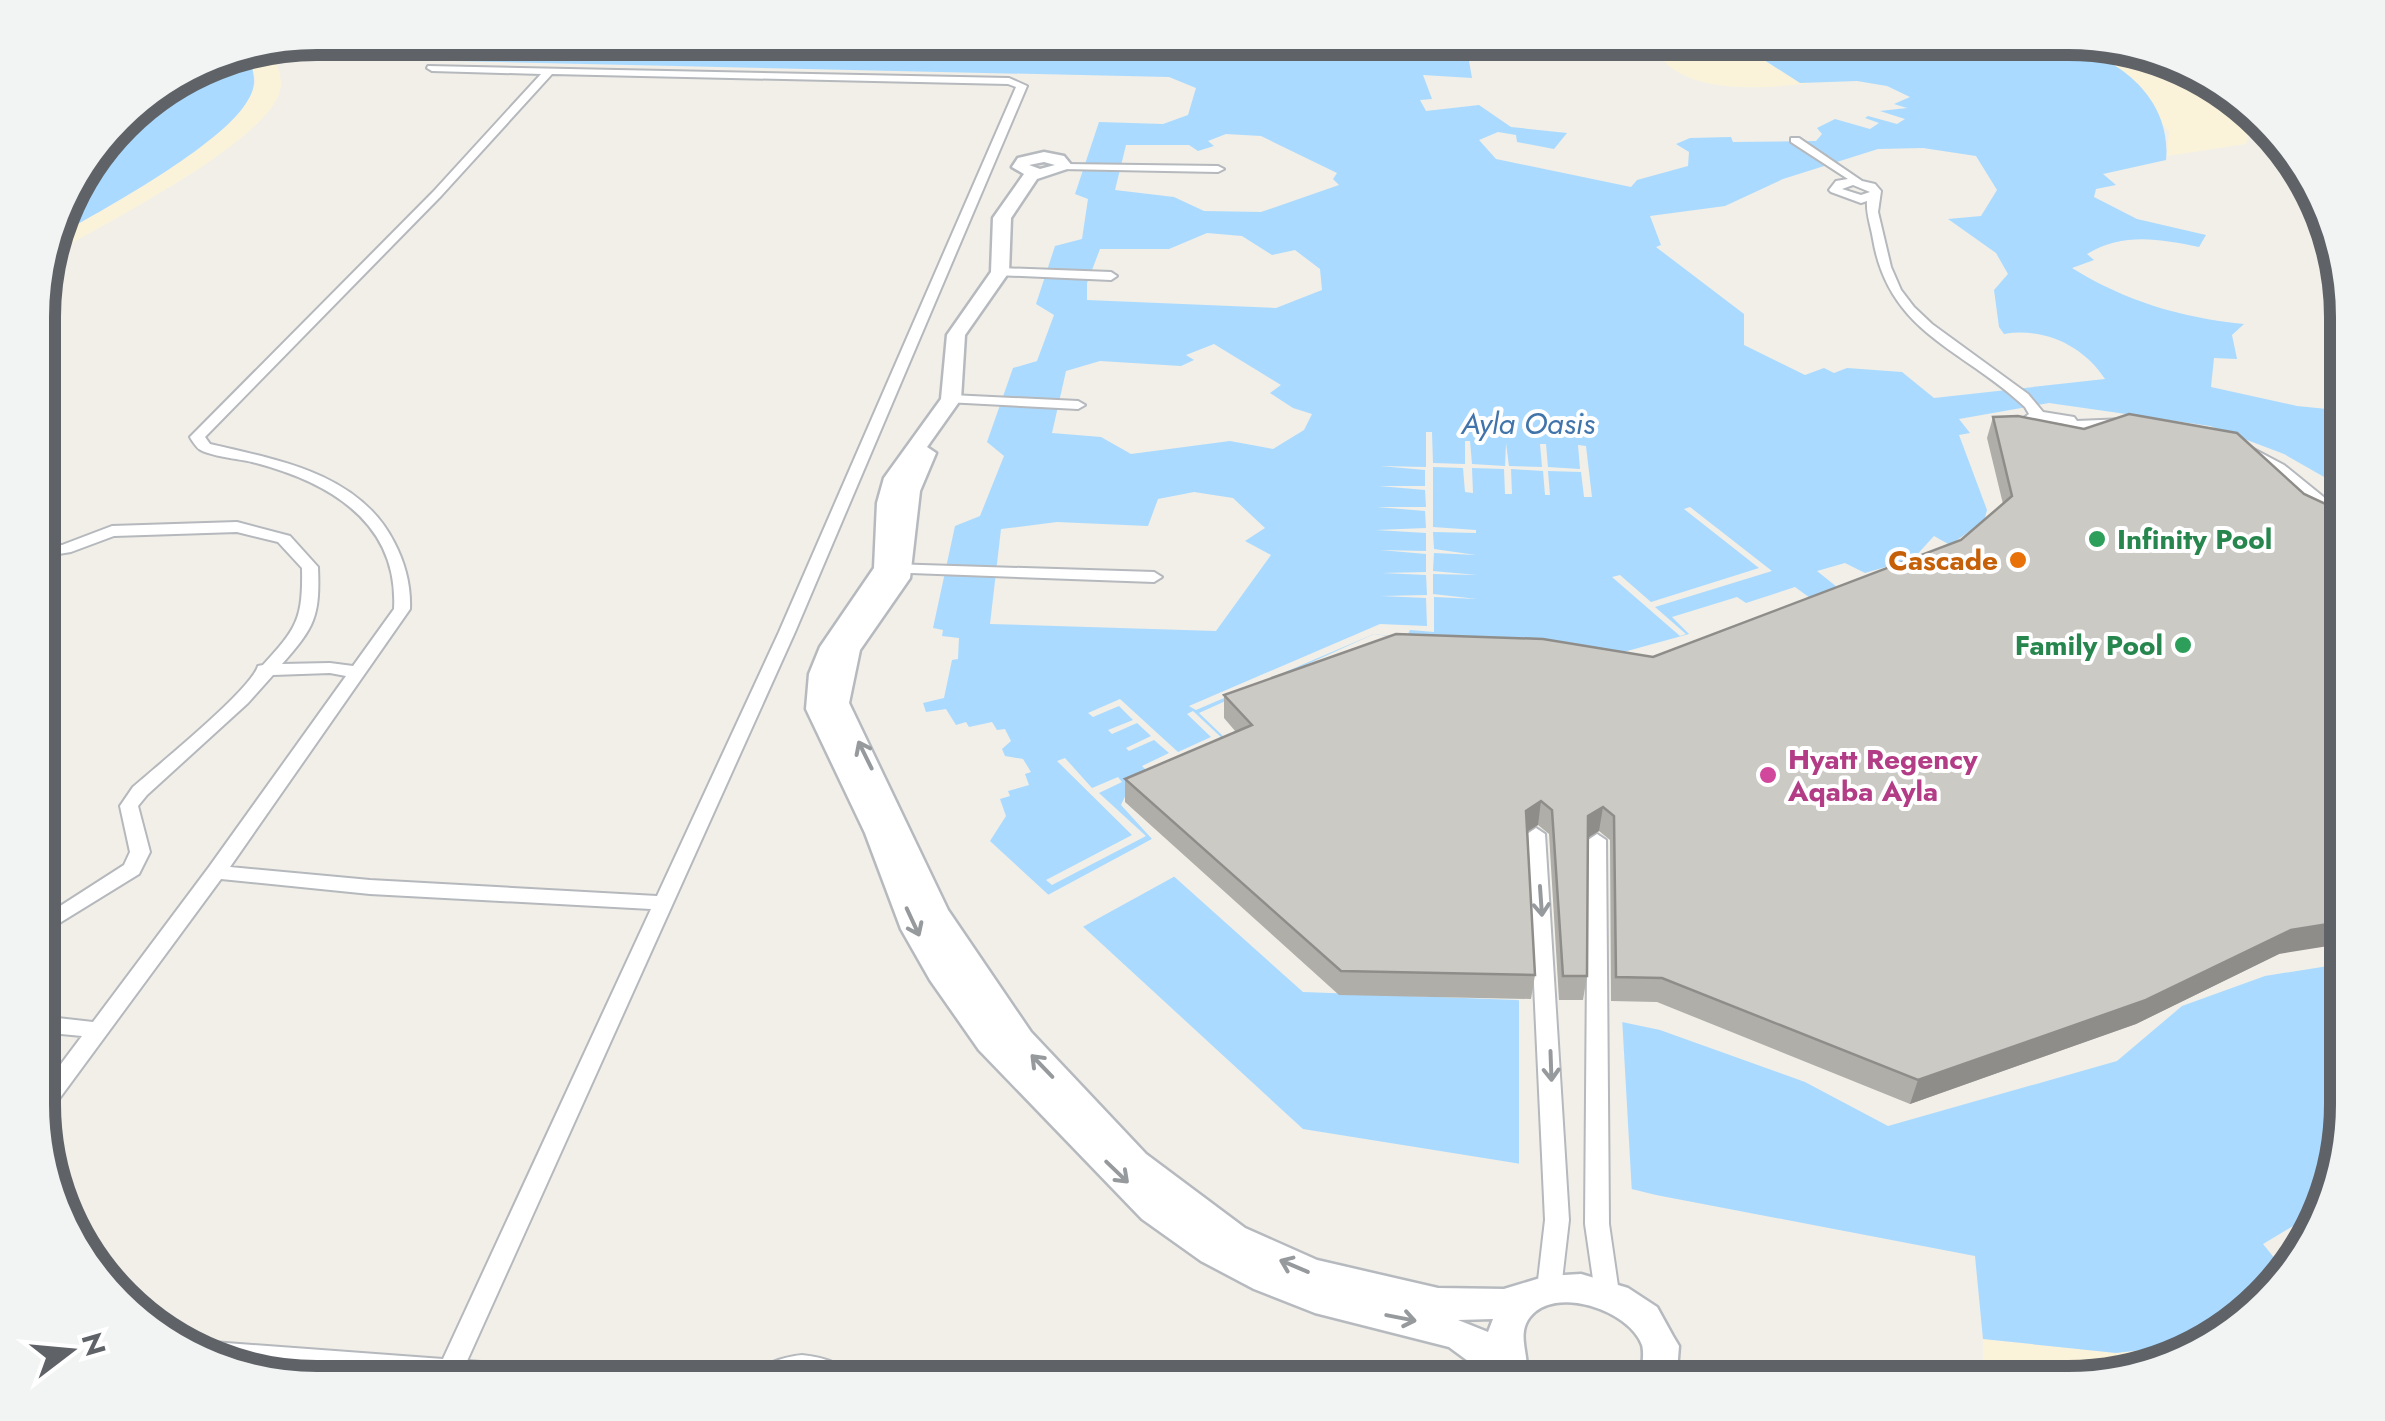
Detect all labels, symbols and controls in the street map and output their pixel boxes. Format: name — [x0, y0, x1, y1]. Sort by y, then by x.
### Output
water label: Ayla Oasis — [1460, 402, 1595, 445]
place label: Infinity Pool — [2117, 519, 2272, 560]
marker: Infinity Pool — [2086, 528, 2108, 550]
place label: Cascade — [1888, 540, 1998, 581]
marker: Cascade — [2007, 549, 2029, 571]
place label: Family Pool — [2015, 625, 2163, 666]
marker: Family Pool — [2172, 634, 2194, 656]
place label: Hyatt Regency Aqaba Ayla — [1787, 739, 1978, 812]
one-way arrow — [855, 741, 874, 771]
marker: Hyatt Regency Aqaba Ayla — [1757, 764, 1779, 786]
one-way arrow — [1532, 884, 1551, 916]
one-way arrow — [905, 906, 923, 937]
one-way arrow — [1541, 1049, 1560, 1081]
one-way arrow — [1031, 1054, 1055, 1078]
one-way arrow — [1105, 1160, 1129, 1184]
one-way arrow — [1279, 1256, 1310, 1274]
north arrow — [20, 1301, 120, 1401]
one-way arrow — [1384, 1310, 1416, 1329]
text: N — [71, 1328, 116, 1361]

